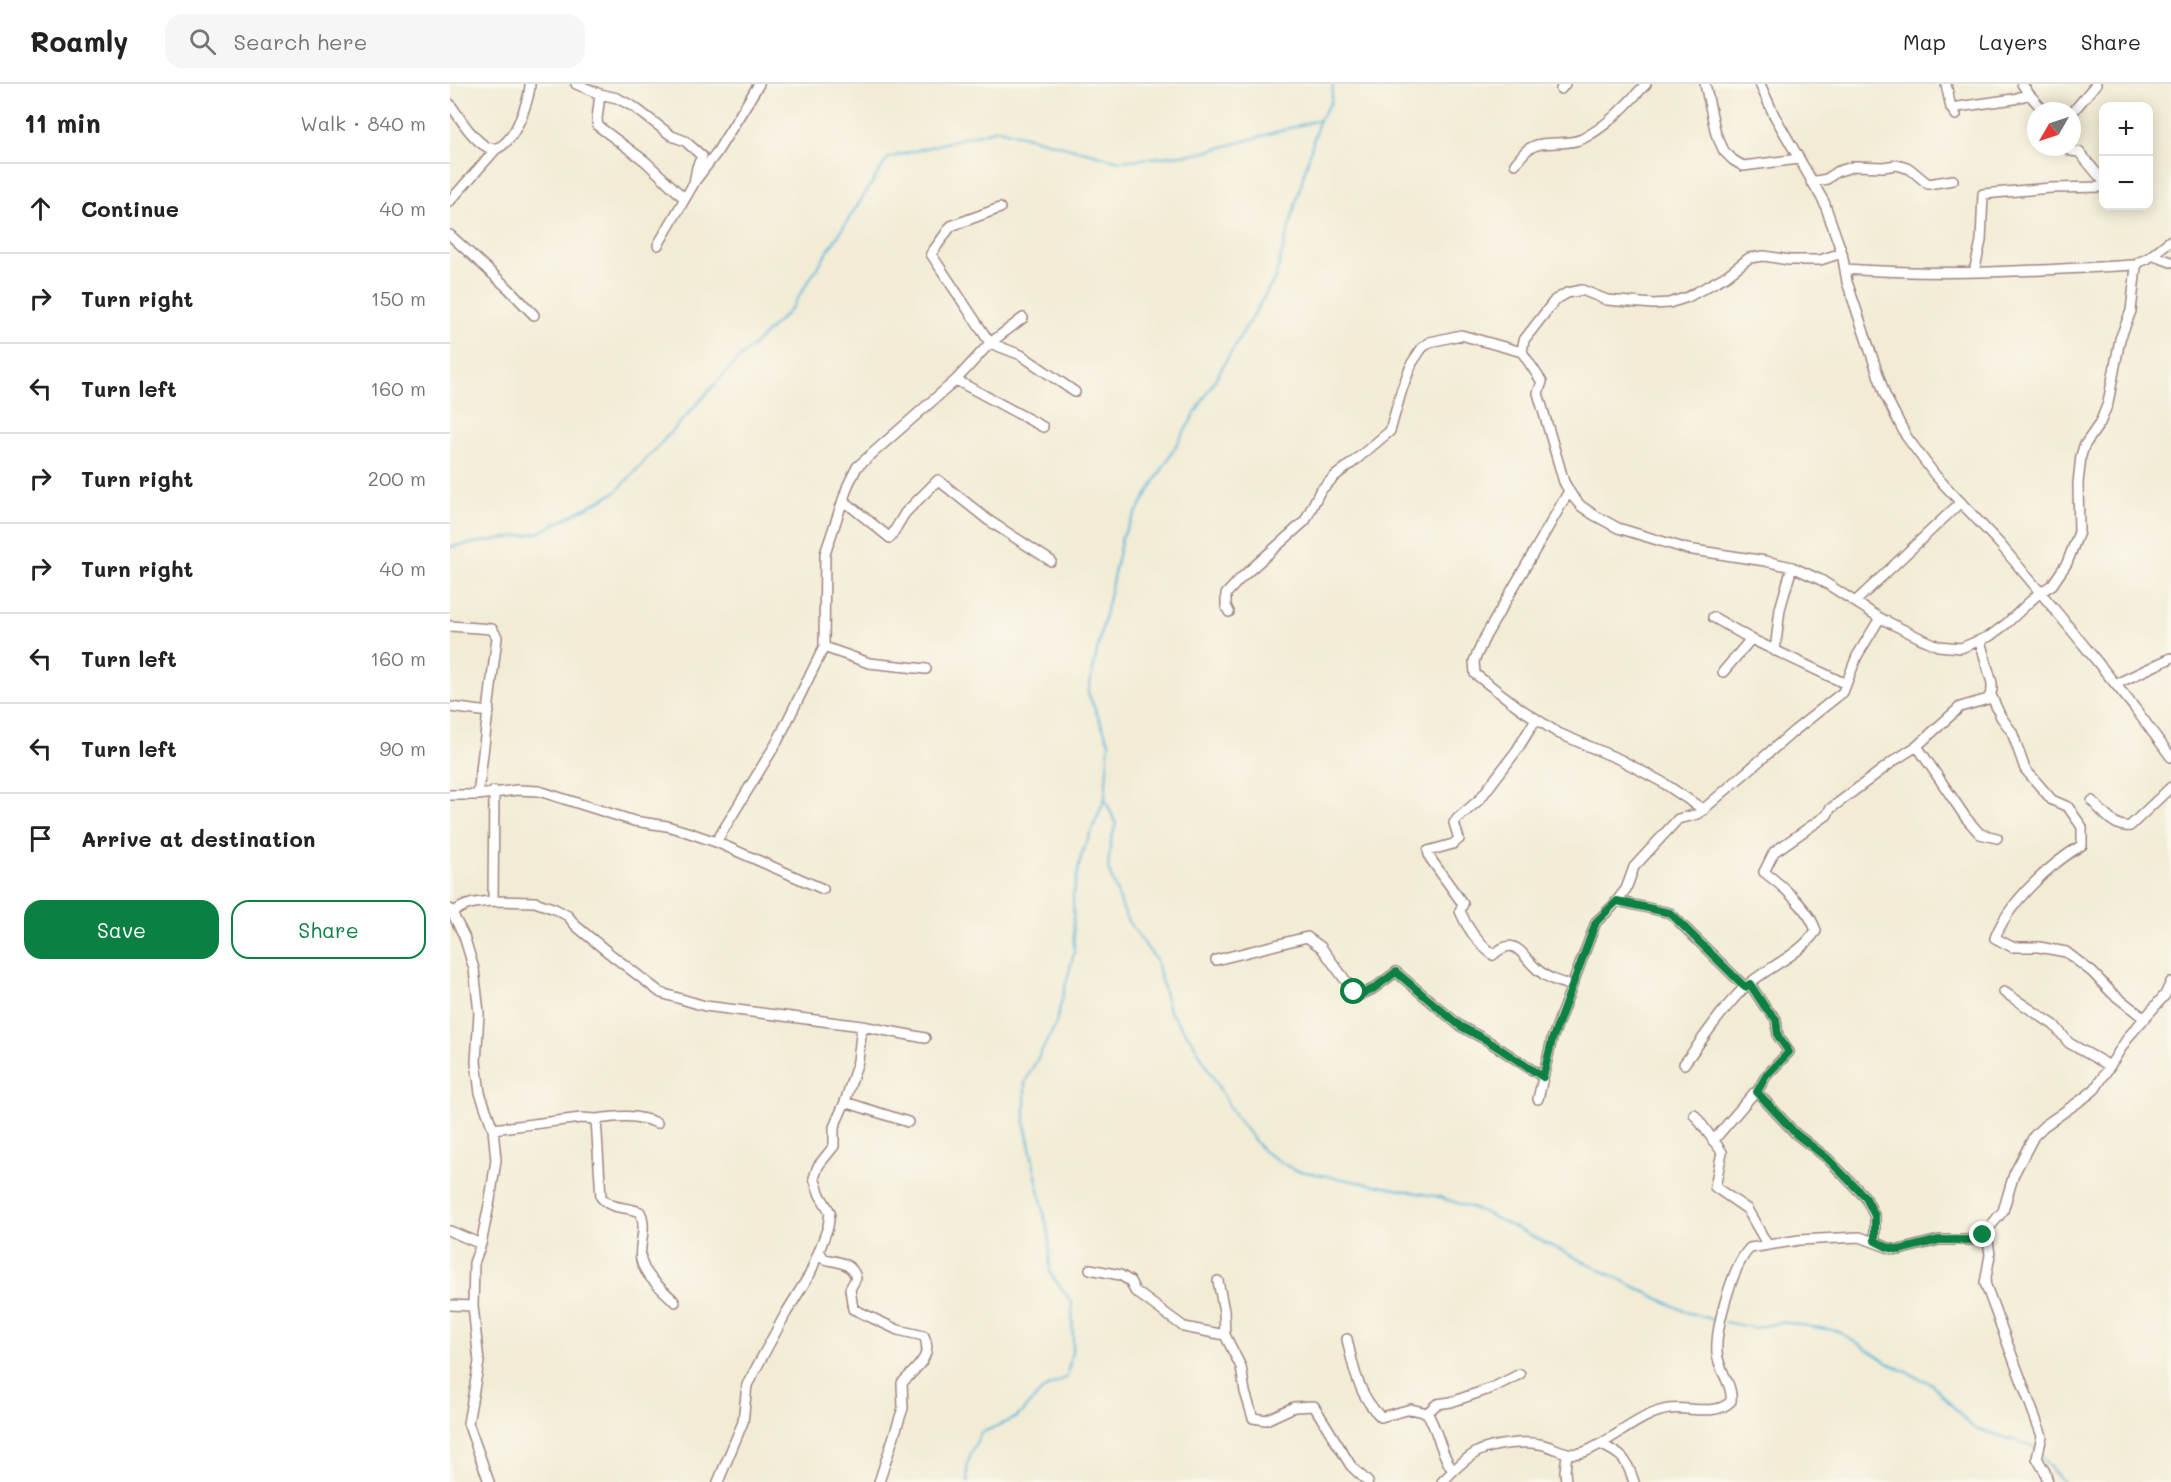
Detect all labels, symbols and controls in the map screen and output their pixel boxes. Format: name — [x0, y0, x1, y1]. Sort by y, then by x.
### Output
search box — [165, 14, 585, 68]
text: Roamly — [30, 23, 129, 59]
icon: search — [186, 25, 219, 58]
text: Search here — [234, 27, 367, 56]
text: Map — [1903, 28, 1946, 55]
text: Layers — [1979, 28, 2048, 55]
text: Share — [2081, 28, 2141, 55]
north arrow — [2027, 102, 2081, 156]
map controls — [2099, 102, 2153, 210]
button: + — [2099, 102, 2153, 156]
text: 11 min — [24, 106, 101, 140]
text: Walk · 840 m — [300, 110, 426, 136]
button: − — [2099, 156, 2153, 210]
icon: ahead — [24, 192, 57, 225]
text: Continue — [81, 194, 179, 223]
text: 40 m — [380, 195, 426, 221]
icon: right — [24, 282, 57, 315]
text: Turn right — [81, 284, 193, 313]
text: 150 m — [371, 285, 426, 311]
icon: left — [24, 372, 57, 405]
text: Turn left — [81, 374, 177, 403]
text: 160 m — [370, 375, 426, 401]
icon: right — [24, 462, 57, 495]
text: Turn right — [81, 464, 193, 493]
text: 200 m — [368, 465, 426, 491]
icon: right — [24, 552, 57, 585]
text: Turn right — [81, 554, 193, 583]
text: 40 m — [380, 555, 426, 581]
icon: left — [24, 642, 57, 675]
text: Turn left — [81, 644, 177, 673]
text: 160 m — [370, 645, 426, 671]
icon: left — [24, 732, 57, 765]
text: Turn left — [81, 734, 177, 763]
text: 90 m — [380, 735, 426, 761]
icon: arrive — [24, 822, 57, 855]
text: Arrive at destination — [81, 824, 316, 853]
button: Save — [24, 900, 219, 959]
button: Share — [231, 900, 426, 959]
route start — [1340, 978, 1366, 1004]
route end — [1969, 1221, 1995, 1247]

